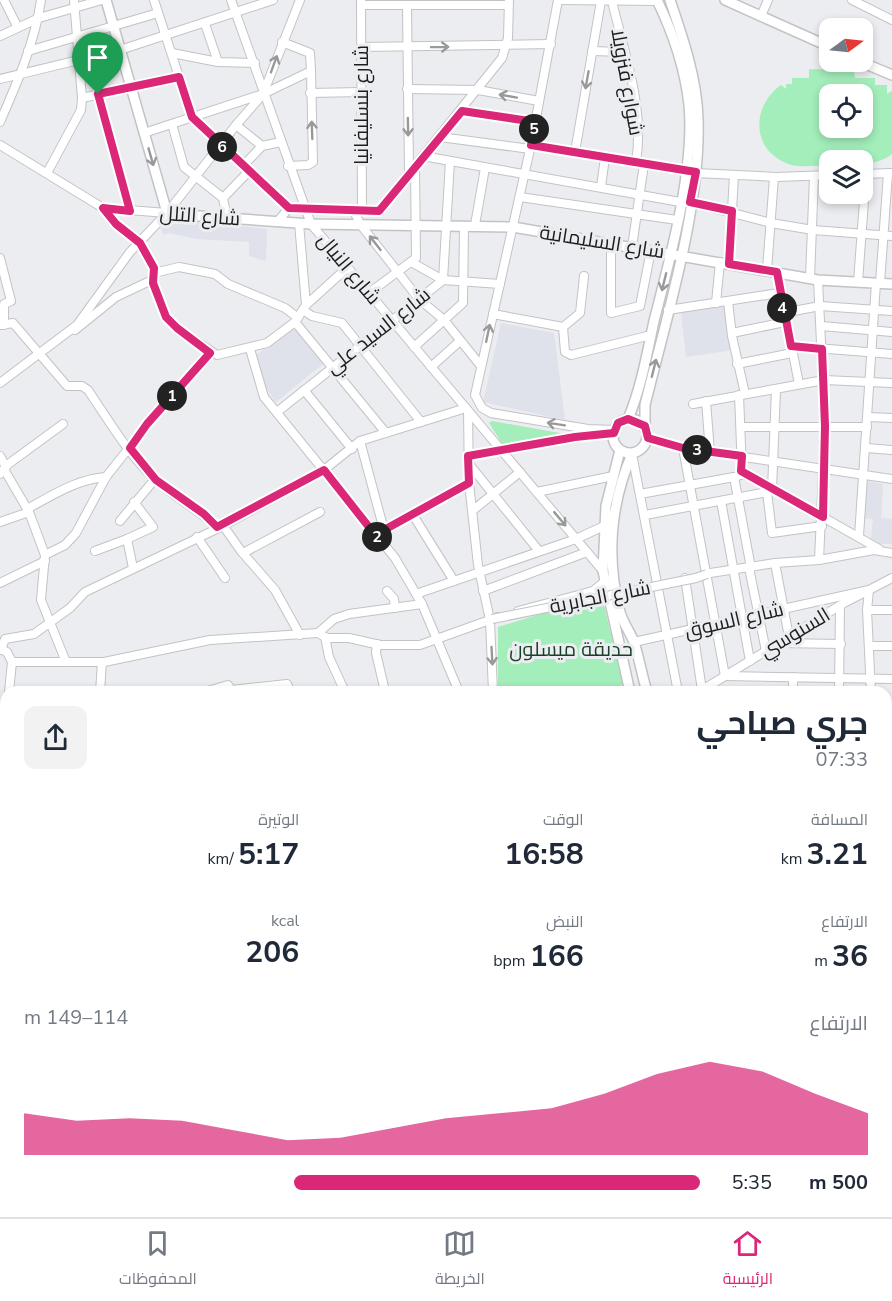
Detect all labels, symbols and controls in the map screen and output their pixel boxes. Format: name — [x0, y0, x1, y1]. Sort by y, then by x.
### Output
north arrow — [819, 18, 873, 72]
map controls — [819, 18, 873, 204]
street label: شوارع فنزويلا — [604, 26, 650, 138]
pin — [72, 32, 123, 94]
icon: arrive — [81, 41, 114, 74]
one-way arrow — [430, 41, 450, 53]
street label: شارع بنسليفانيا — [348, 45, 375, 165]
one-way arrow — [270, 55, 281, 74]
one-way arrow — [582, 69, 593, 89]
button: locate — [819, 84, 873, 138]
one-way arrow — [499, 90, 519, 101]
pin: 5 — [519, 114, 549, 144]
one-way arrow — [403, 117, 414, 137]
text: 5 — [529, 118, 539, 140]
one-way arrow — [306, 120, 318, 140]
pin: 6 — [207, 132, 237, 162]
text: 6 — [217, 136, 227, 158]
one-way arrow — [146, 147, 157, 166]
button: layers — [819, 150, 873, 204]
street label: شارع التلل — [159, 200, 241, 232]
street label: شارع السليمانية — [538, 219, 666, 265]
street label: شارع النيال — [311, 227, 387, 311]
one-way arrow — [368, 235, 381, 251]
one-way arrow — [658, 272, 670, 291]
street label: شارع السيد علي — [320, 281, 437, 382]
pin: 4 — [767, 293, 797, 323]
text: 4 — [777, 297, 787, 319]
one-way arrow — [483, 324, 495, 343]
one-way arrow — [648, 359, 660, 378]
pin: 1 — [157, 381, 187, 411]
text: 1 — [167, 385, 177, 407]
one-way arrow — [547, 418, 567, 429]
pin: 3 — [682, 435, 712, 465]
text: 3 — [692, 439, 702, 461]
one-way arrow — [553, 511, 566, 527]
pin: 2 — [362, 522, 392, 552]
text: 2 — [372, 526, 382, 548]
street label: شارع الجابرية — [547, 574, 653, 620]
street label: شارع السوق — [682, 596, 786, 644]
street label: السنوسي — [755, 601, 836, 665]
park label: حديقة ميسلون — [509, 636, 633, 663]
one-way arrow — [487, 645, 498, 665]
text: جري صباحي — [696, 701, 868, 746]
button: share — [24, 706, 87, 769]
text: 07:33 — [815, 746, 868, 773]
text: الوتيرة — [258, 809, 299, 831]
text: الوقت — [543, 809, 584, 831]
text: المسافة — [811, 809, 868, 831]
text: 5:17 — [238, 834, 299, 875]
text: 16:58 — [504, 834, 584, 875]
text: 3.21 — [807, 834, 868, 875]
text: /km — [208, 848, 238, 870]
text: km — [781, 848, 807, 870]
text: kcal — [271, 910, 299, 932]
text: النبض — [546, 911, 584, 933]
text: الارتفاع — [821, 911, 868, 933]
text: 206 — [245, 932, 299, 973]
text: 166 — [530, 936, 584, 977]
text: 36 — [832, 936, 868, 977]
text: bpm — [493, 950, 530, 972]
text: m — [814, 950, 832, 972]
text: 114–149 m — [24, 1004, 128, 1031]
text: الارتفاع — [809, 1010, 868, 1037]
text: 5:35 — [731, 1169, 772, 1196]
text: 500 m — [809, 1169, 868, 1196]
tab: المحفوظات — [119, 1227, 197, 1293]
tab: الخريطة — [435, 1227, 485, 1293]
tab: الرئيسية — [723, 1227, 773, 1293]

